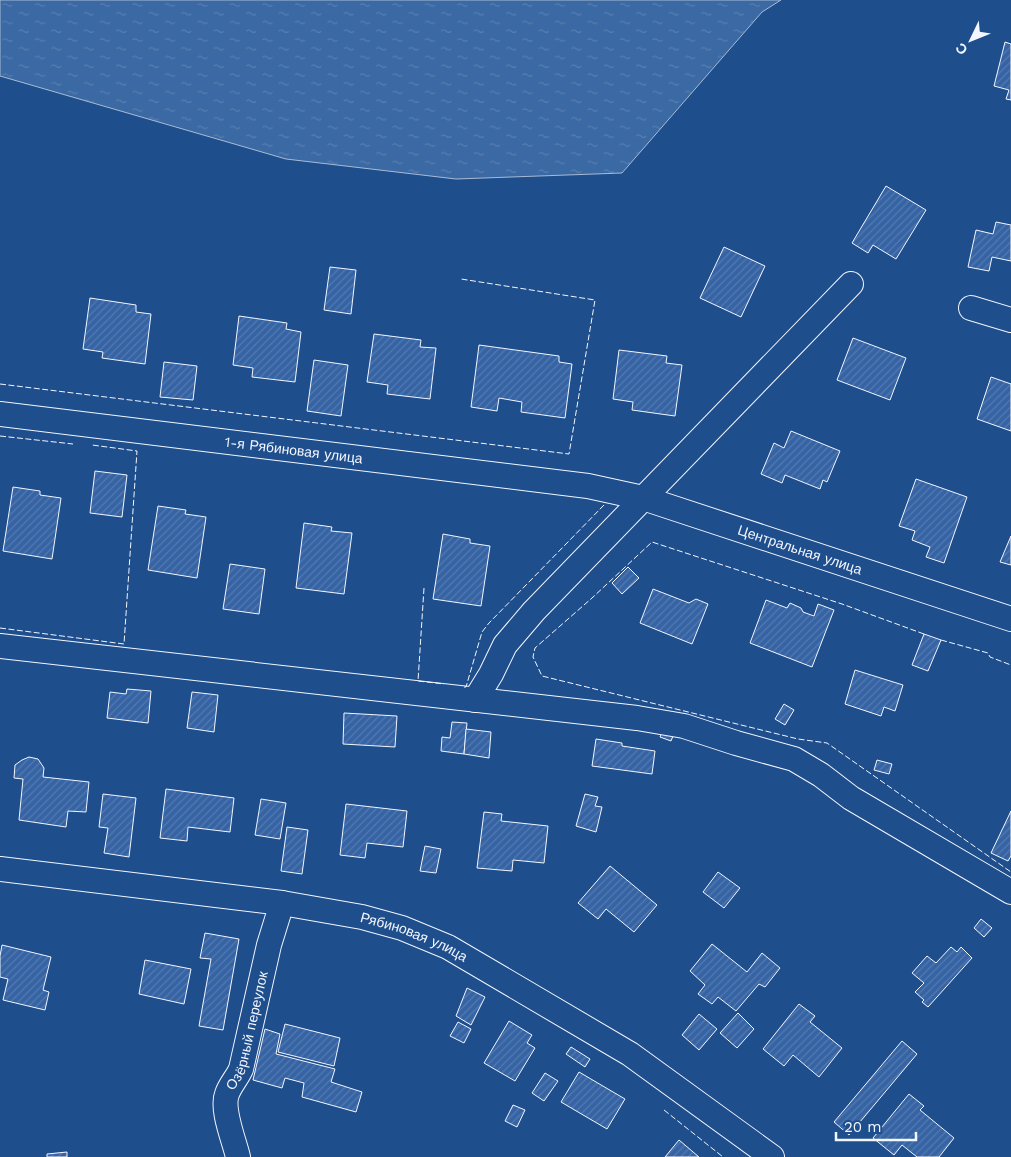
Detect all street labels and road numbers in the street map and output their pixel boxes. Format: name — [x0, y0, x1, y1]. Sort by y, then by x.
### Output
street label: 1-я Рябиновая улица — [224, 434, 364, 466]
street label: Центральная улица — [736, 522, 864, 578]
street label: Рябиновая улица — [359, 909, 471, 965]
street label: Озёрный переулок — [222, 969, 271, 1093]

